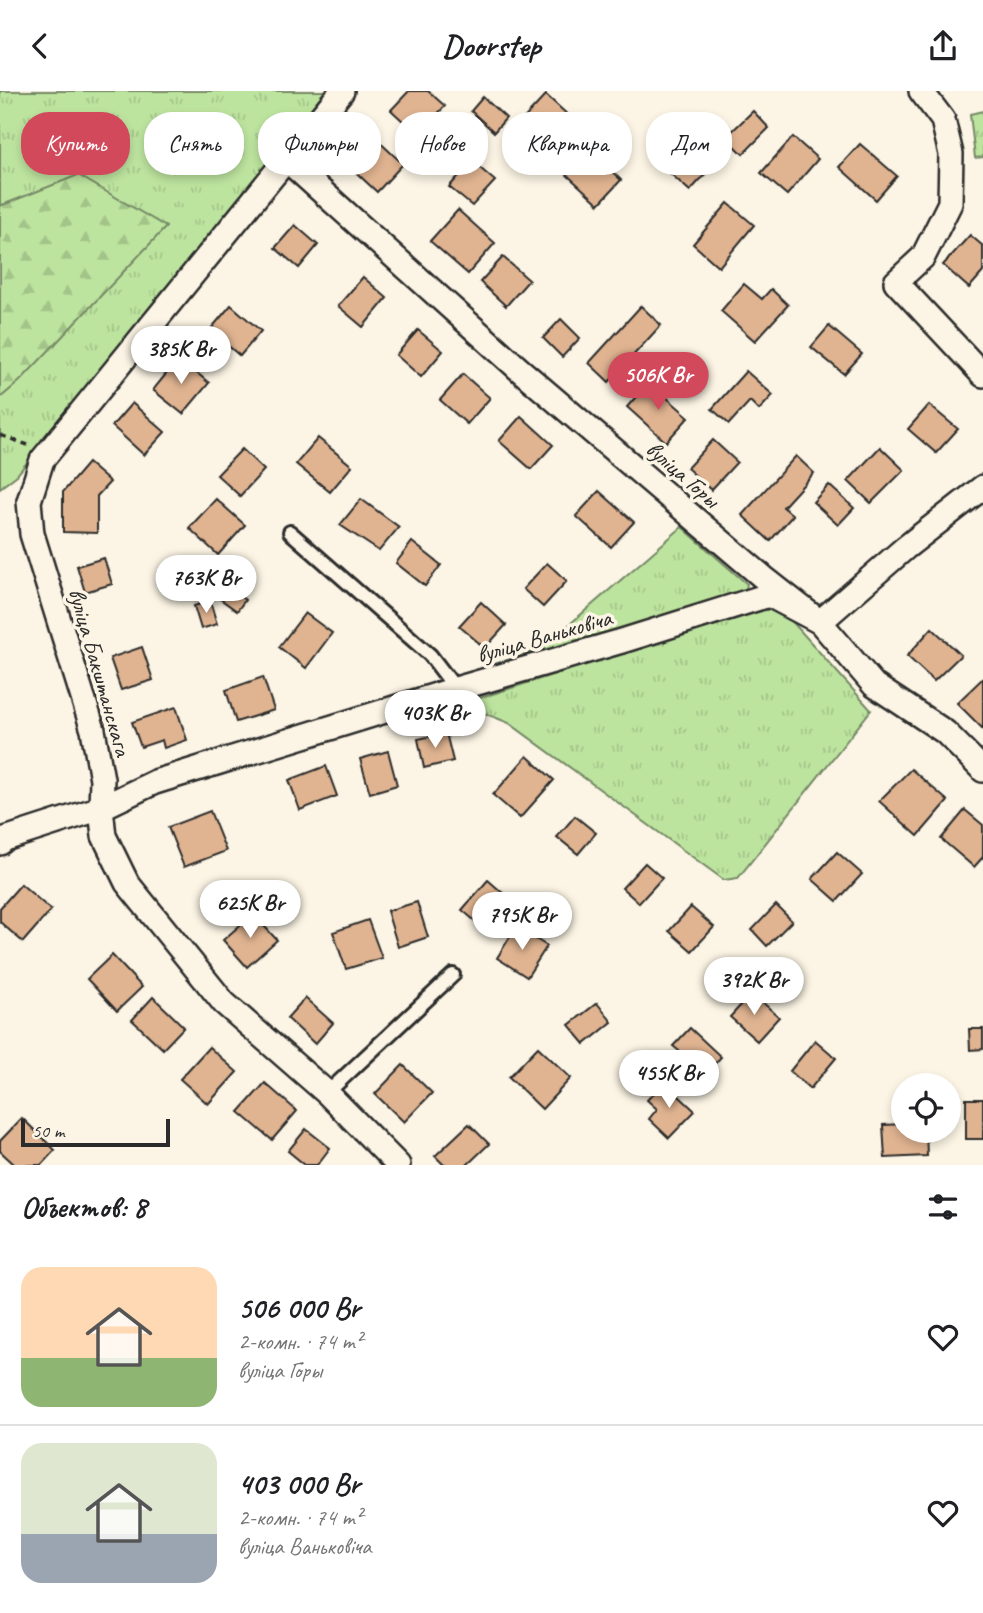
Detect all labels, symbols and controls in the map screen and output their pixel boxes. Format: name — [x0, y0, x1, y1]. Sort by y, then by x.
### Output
text: Doorstep — [442, 25, 541, 66]
icon: back — [21, 27, 59, 65]
icon: share — [924, 27, 962, 65]
chip: Купить — [21, 112, 130, 175]
chip: Снять — [144, 112, 244, 175]
chip: Фильтры — [258, 112, 381, 175]
chip: Новое — [395, 112, 488, 175]
chip: Квартира — [502, 112, 632, 175]
chip: Дом — [646, 112, 732, 175]
pin: 385K Br — [116, 327, 246, 386]
text: 385K Br — [147, 334, 215, 363]
pin: 506K Br — [593, 353, 723, 412]
text: 506K Br — [624, 360, 692, 389]
street label: вуліца Горы — [640, 434, 728, 516]
pin: 763K Br — [141, 555, 271, 615]
text: 763K Br — [172, 563, 240, 592]
street label: вуліца Бакштанскага — [62, 585, 139, 761]
street label: вуліца Ваньковіча — [473, 602, 616, 670]
pin: 403K Br — [370, 691, 500, 750]
text: 403K Br — [401, 698, 469, 727]
pin: 625K Br — [185, 881, 315, 940]
text: 625K Br — [216, 888, 284, 917]
pin: 795K Br — [457, 893, 587, 952]
text: 795K Br — [488, 900, 556, 929]
pin: 392K Br — [689, 957, 819, 1017]
text: 392K Br — [720, 965, 788, 994]
pin: 455K Br — [604, 1051, 734, 1110]
text: 455K Br — [635, 1058, 703, 1087]
map controls — [891, 1073, 961, 1143]
button: locate — [891, 1073, 961, 1143]
scale bar — [21, 1116, 170, 1148]
text: 50 m — [32, 1119, 64, 1143]
text: Объектов: 8 — [21, 1188, 146, 1226]
icon: filters — [924, 1188, 962, 1226]
text: 506 000 Br — [238, 1289, 360, 1327]
icon: home — [77, 1295, 161, 1379]
icon: heart — [924, 1318, 962, 1356]
text: 2-комн. · 74 m² — [238, 1327, 362, 1356]
text: вуліца Горы — [238, 1356, 322, 1385]
text: 403 000 Br — [238, 1465, 360, 1503]
icon: home — [77, 1471, 161, 1555]
icon: heart — [924, 1494, 962, 1532]
text: 2-комн. · 74 m² — [238, 1503, 362, 1532]
text: вуліца Ваньковіча — [238, 1532, 371, 1561]

